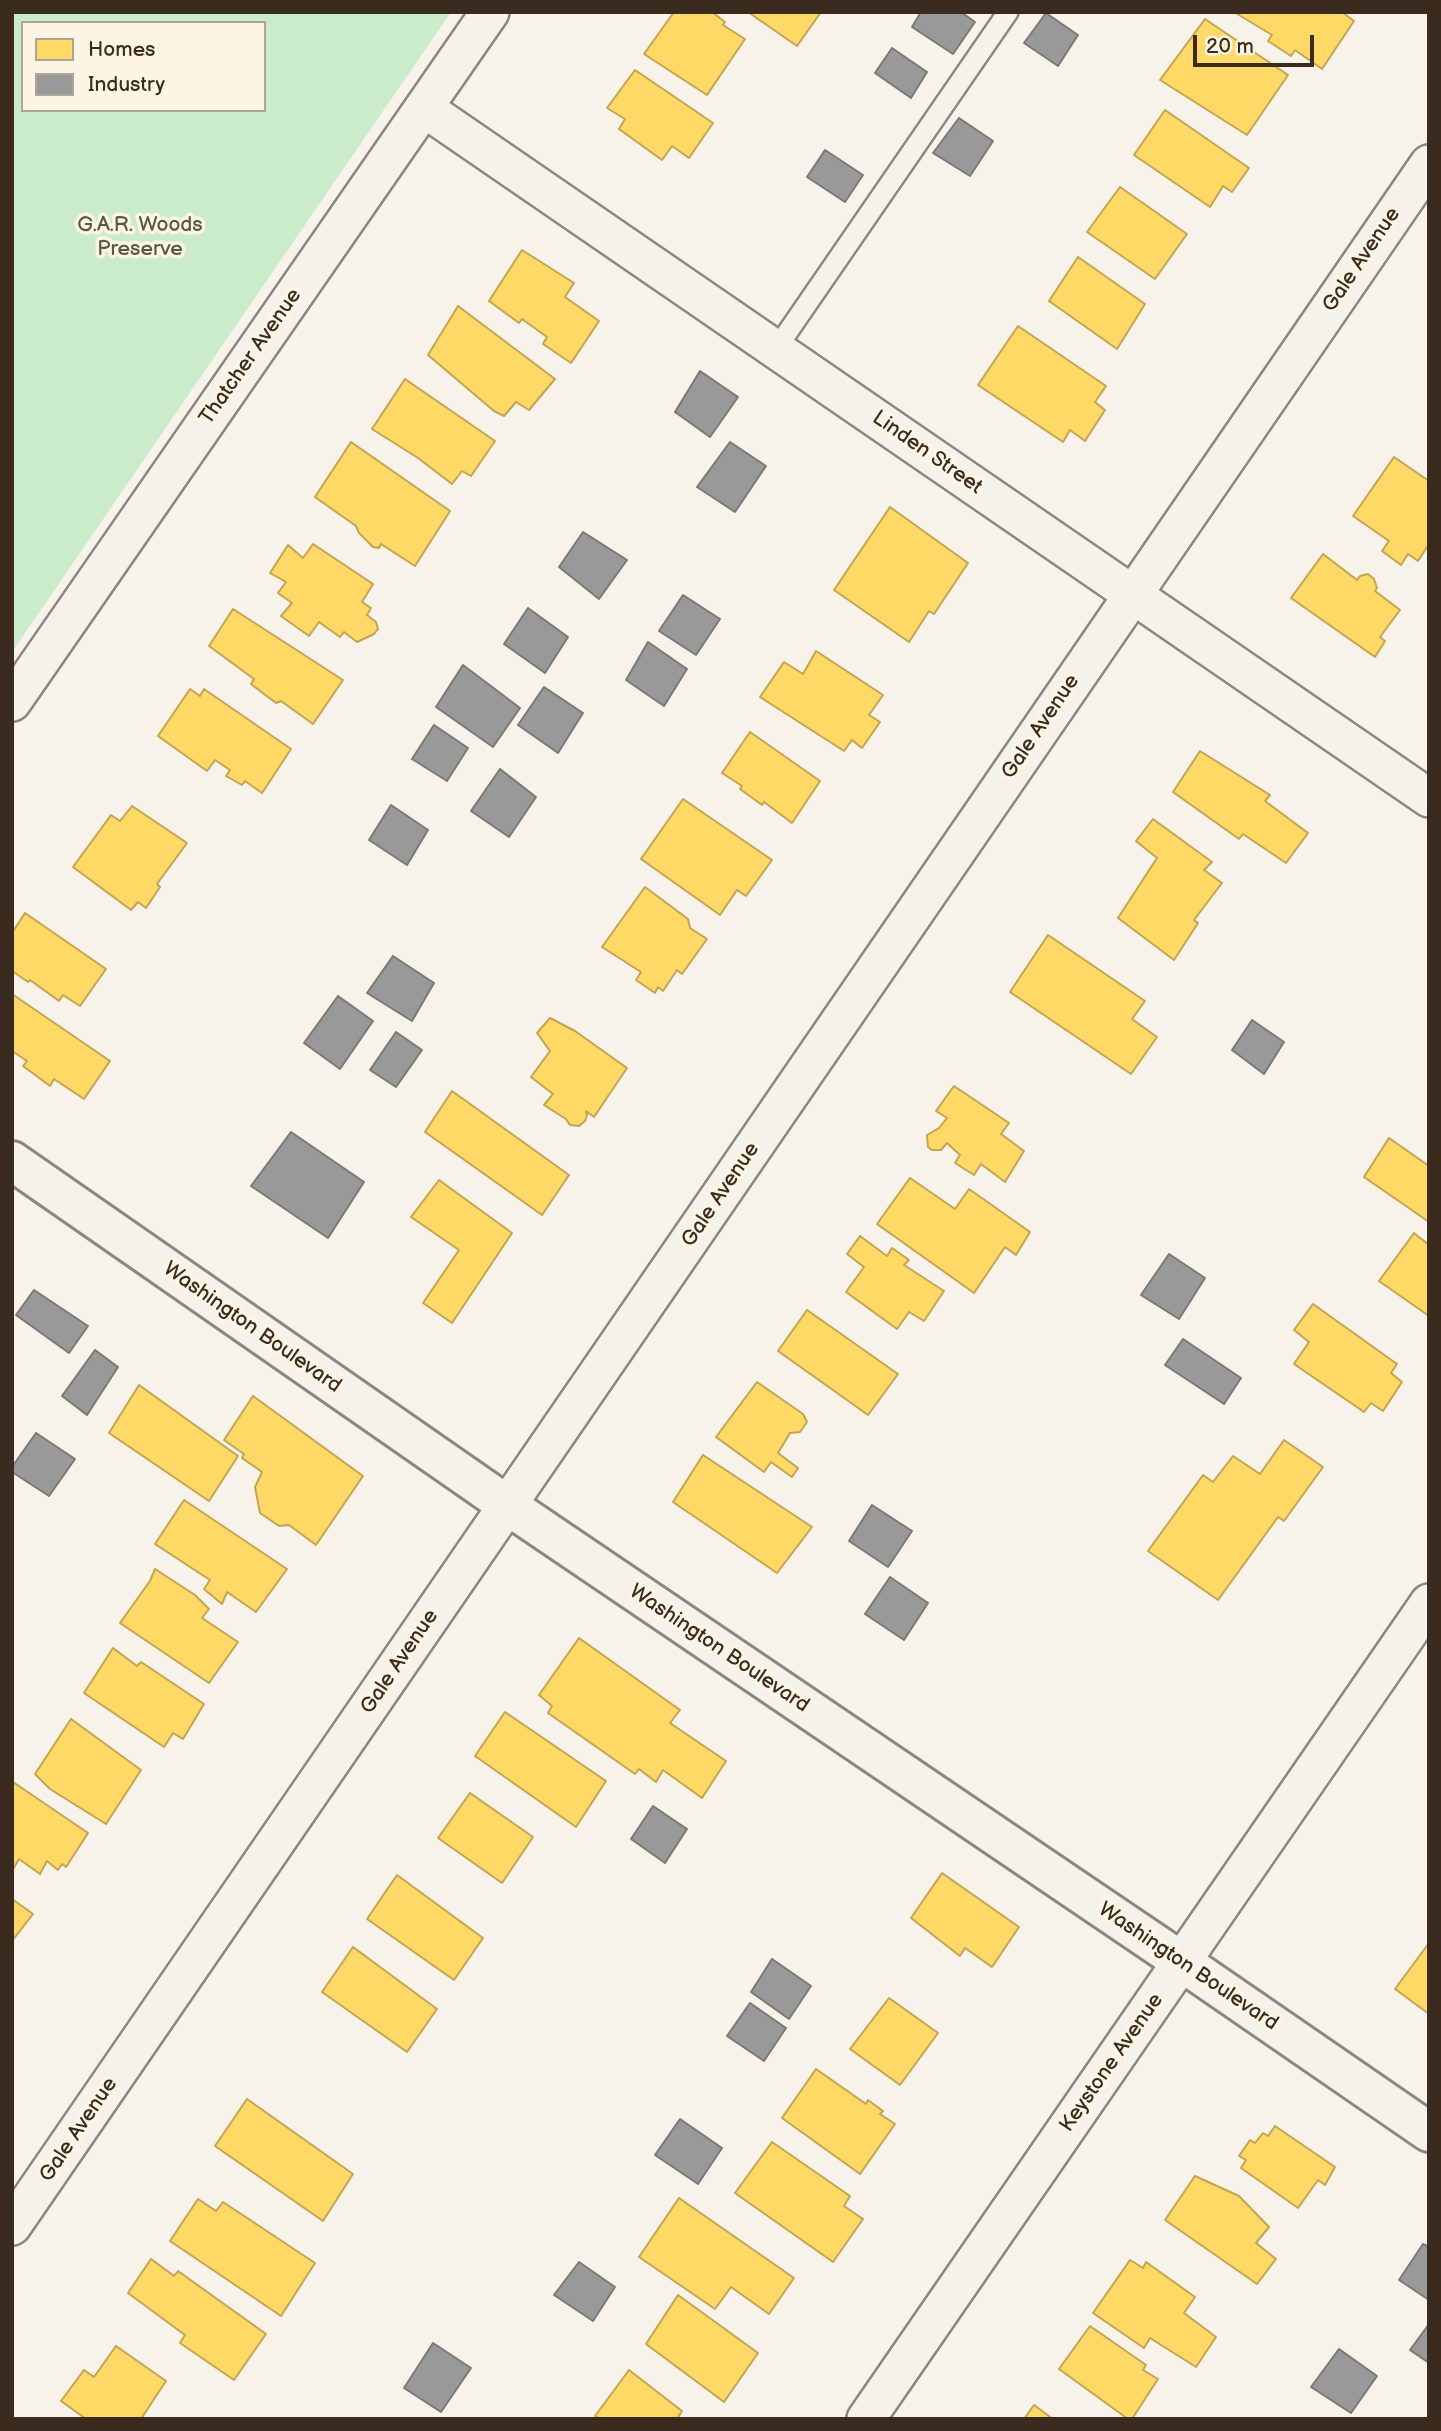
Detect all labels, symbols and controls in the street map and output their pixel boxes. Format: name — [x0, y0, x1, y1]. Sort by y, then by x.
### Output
legend — [21, 21, 266, 112]
scale bar — [1196, 21, 1317, 65]
text: 20 m — [1206, 34, 1254, 59]
text: Homes — [88, 37, 156, 62]
text: Industry — [88, 72, 165, 97]
street label: Gale Avenue — [1318, 203, 1406, 317]
park label: G.A.R. Woods Preserve — [77, 213, 203, 263]
street label: Thatcher Avenue — [195, 284, 307, 430]
street label: Linden Street — [867, 406, 987, 500]
street label: Gale Avenue — [997, 670, 1085, 784]
street label: Gale Avenue — [677, 1138, 765, 1252]
street label: Washington Boulevard — [158, 1257, 346, 1399]
street label: Washington Boulevard — [624, 1579, 814, 1719]
street label: Gale Avenue — [356, 1605, 444, 1719]
street label: Washington Boulevard — [1093, 1897, 1283, 2037]
street label: Keystone Avenue — [1055, 1989, 1169, 2137]
street label: Gale Avenue — [35, 2073, 123, 2187]

